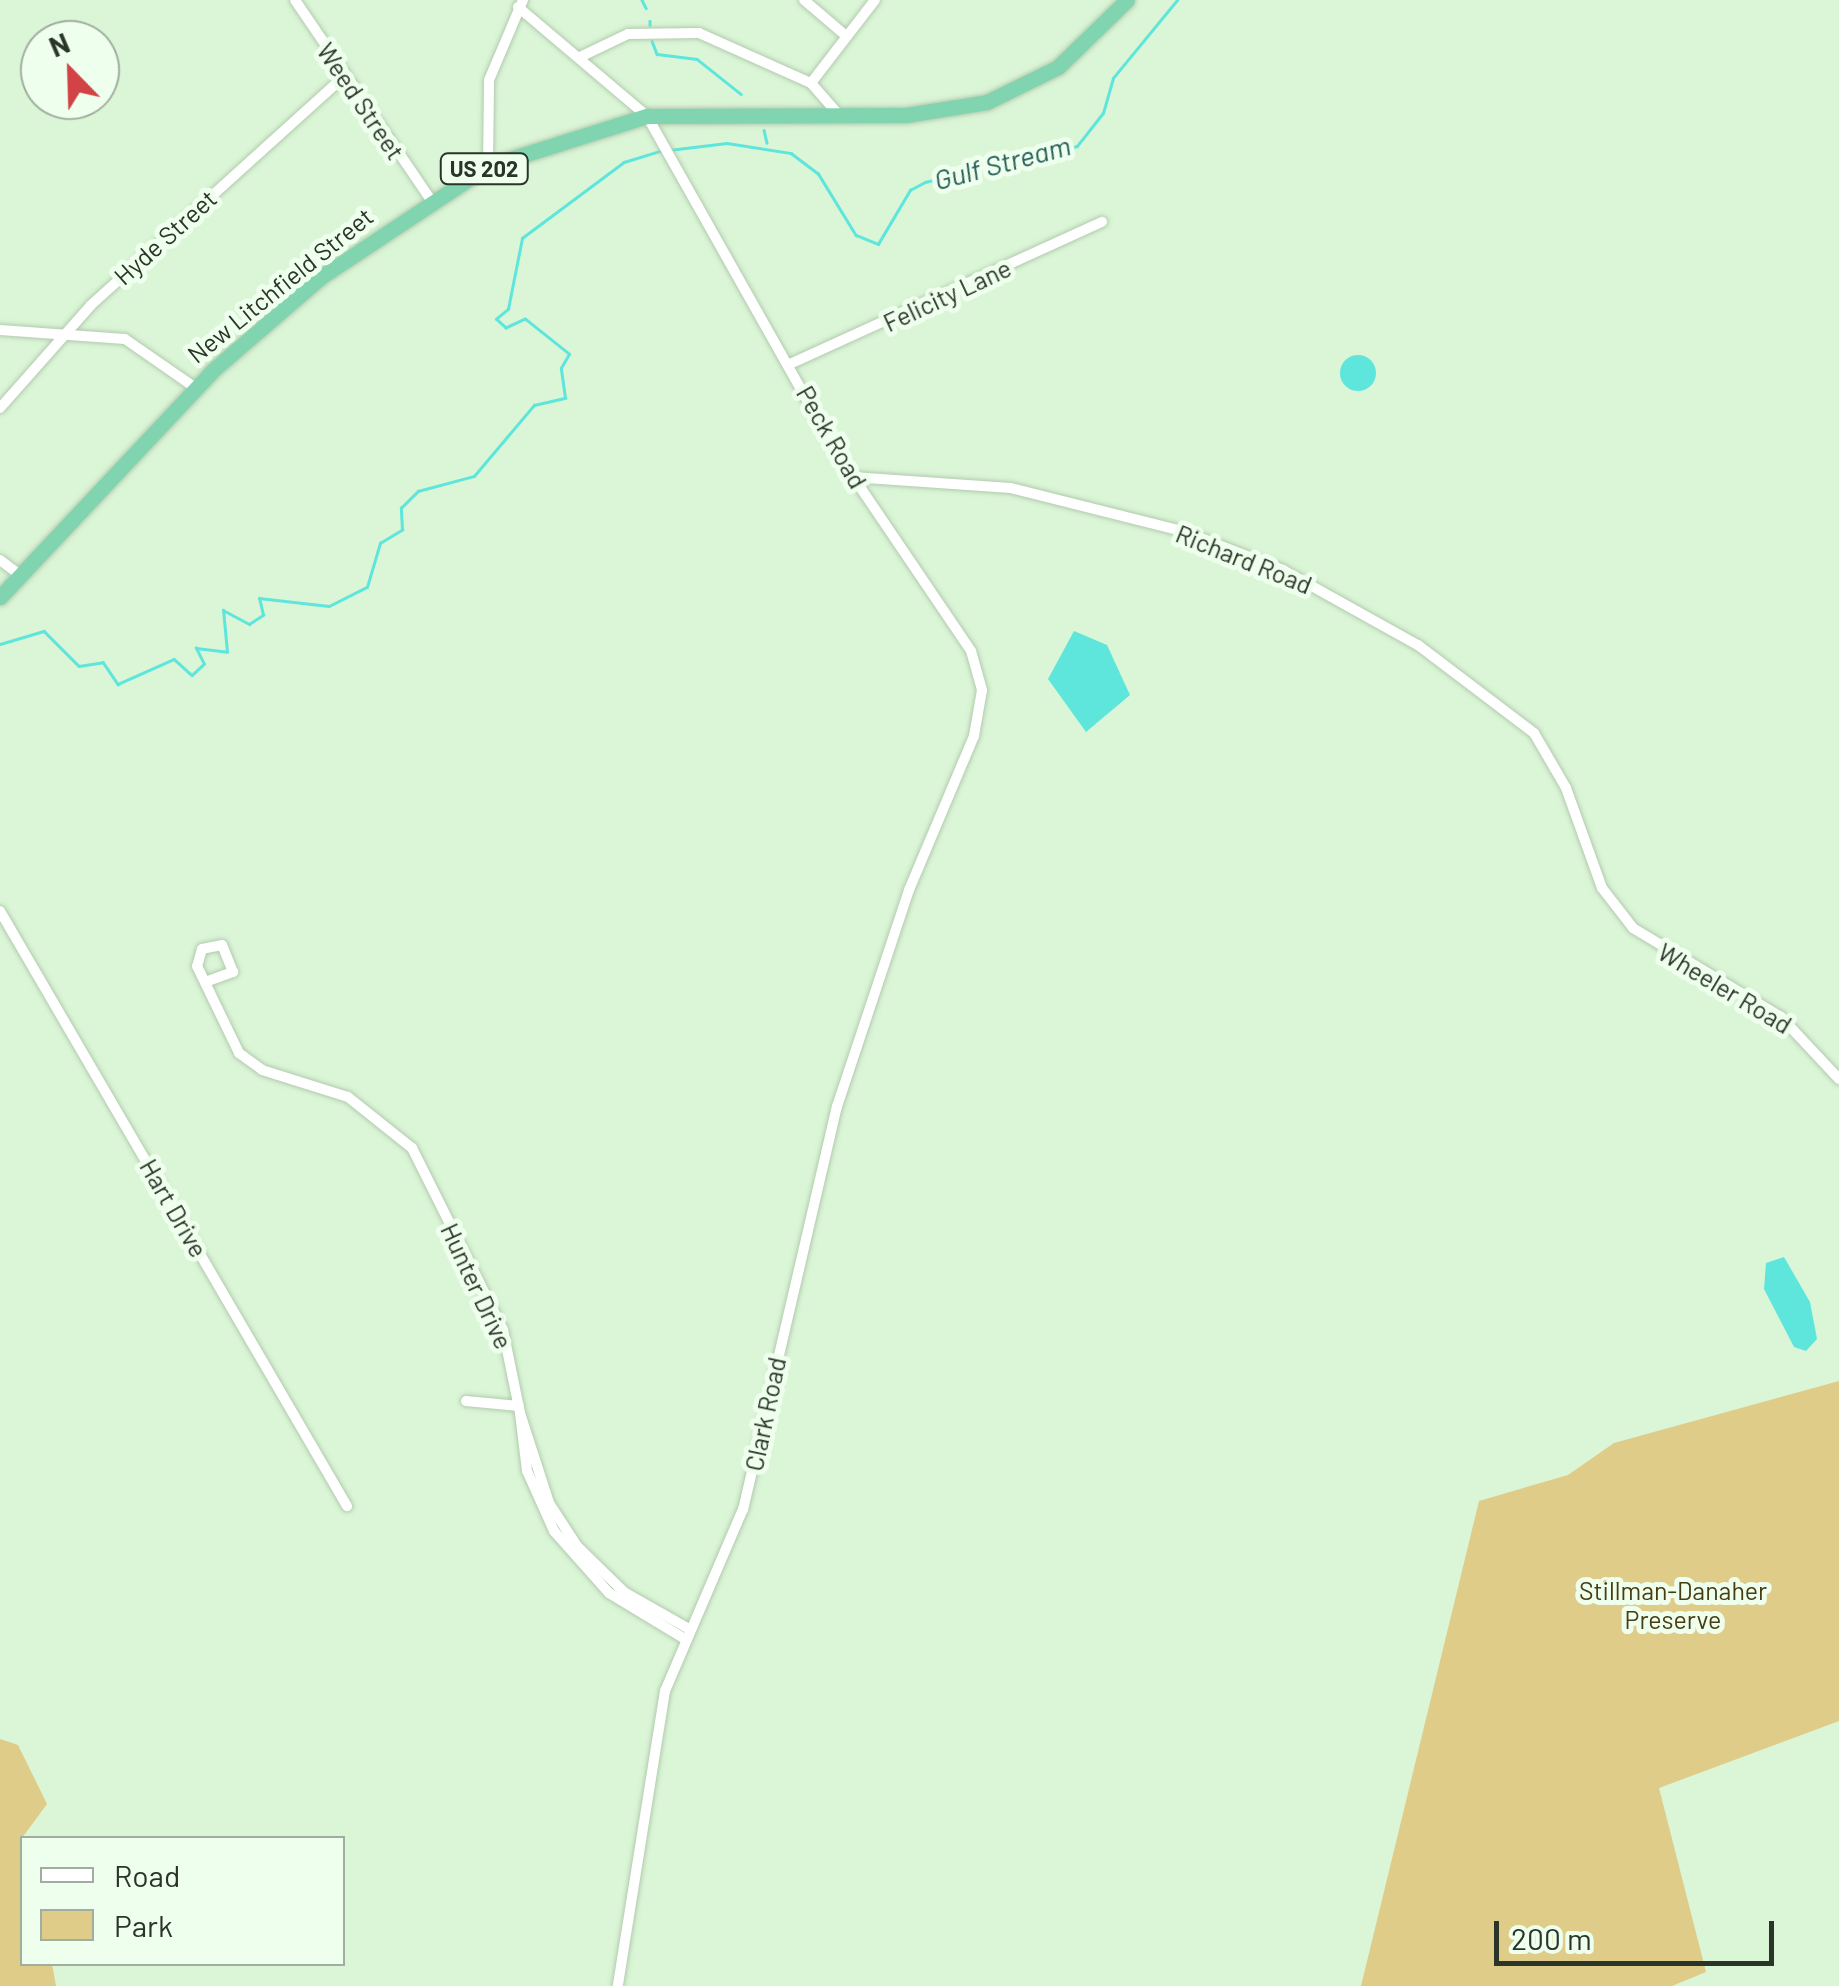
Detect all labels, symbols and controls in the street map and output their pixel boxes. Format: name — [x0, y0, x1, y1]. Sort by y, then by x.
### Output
north arrow — [20, 20, 120, 120]
text: N — [44, 25, 74, 64]
street label: Weed Street — [311, 37, 411, 165]
water label: Gulf Stream — [930, 128, 1074, 196]
road number: US 202 — [439, 152, 529, 186]
street label: Hyde Street — [108, 183, 222, 291]
street label: New Litchfield Street — [181, 201, 379, 369]
street label: Felicity Lane — [878, 252, 1016, 338]
street label: Peck Road — [791, 380, 873, 494]
street label: Richard Road — [1172, 518, 1316, 600]
street label: Wheeler Road — [1653, 936, 1797, 1040]
street label: Hart Drive — [134, 1154, 214, 1262]
street label: Hunter Drive — [435, 1218, 519, 1354]
street label: Clark Road — [738, 1354, 792, 1474]
park label: Stillman-Danaher Preserve — [1579, 1576, 1767, 1635]
legend — [20, 1836, 345, 1966]
text: Road — [114, 1857, 180, 1893]
scale bar — [1499, 1901, 1779, 1963]
text: Park — [114, 1907, 173, 1943]
text: 200 m — [1511, 1920, 1592, 1956]

